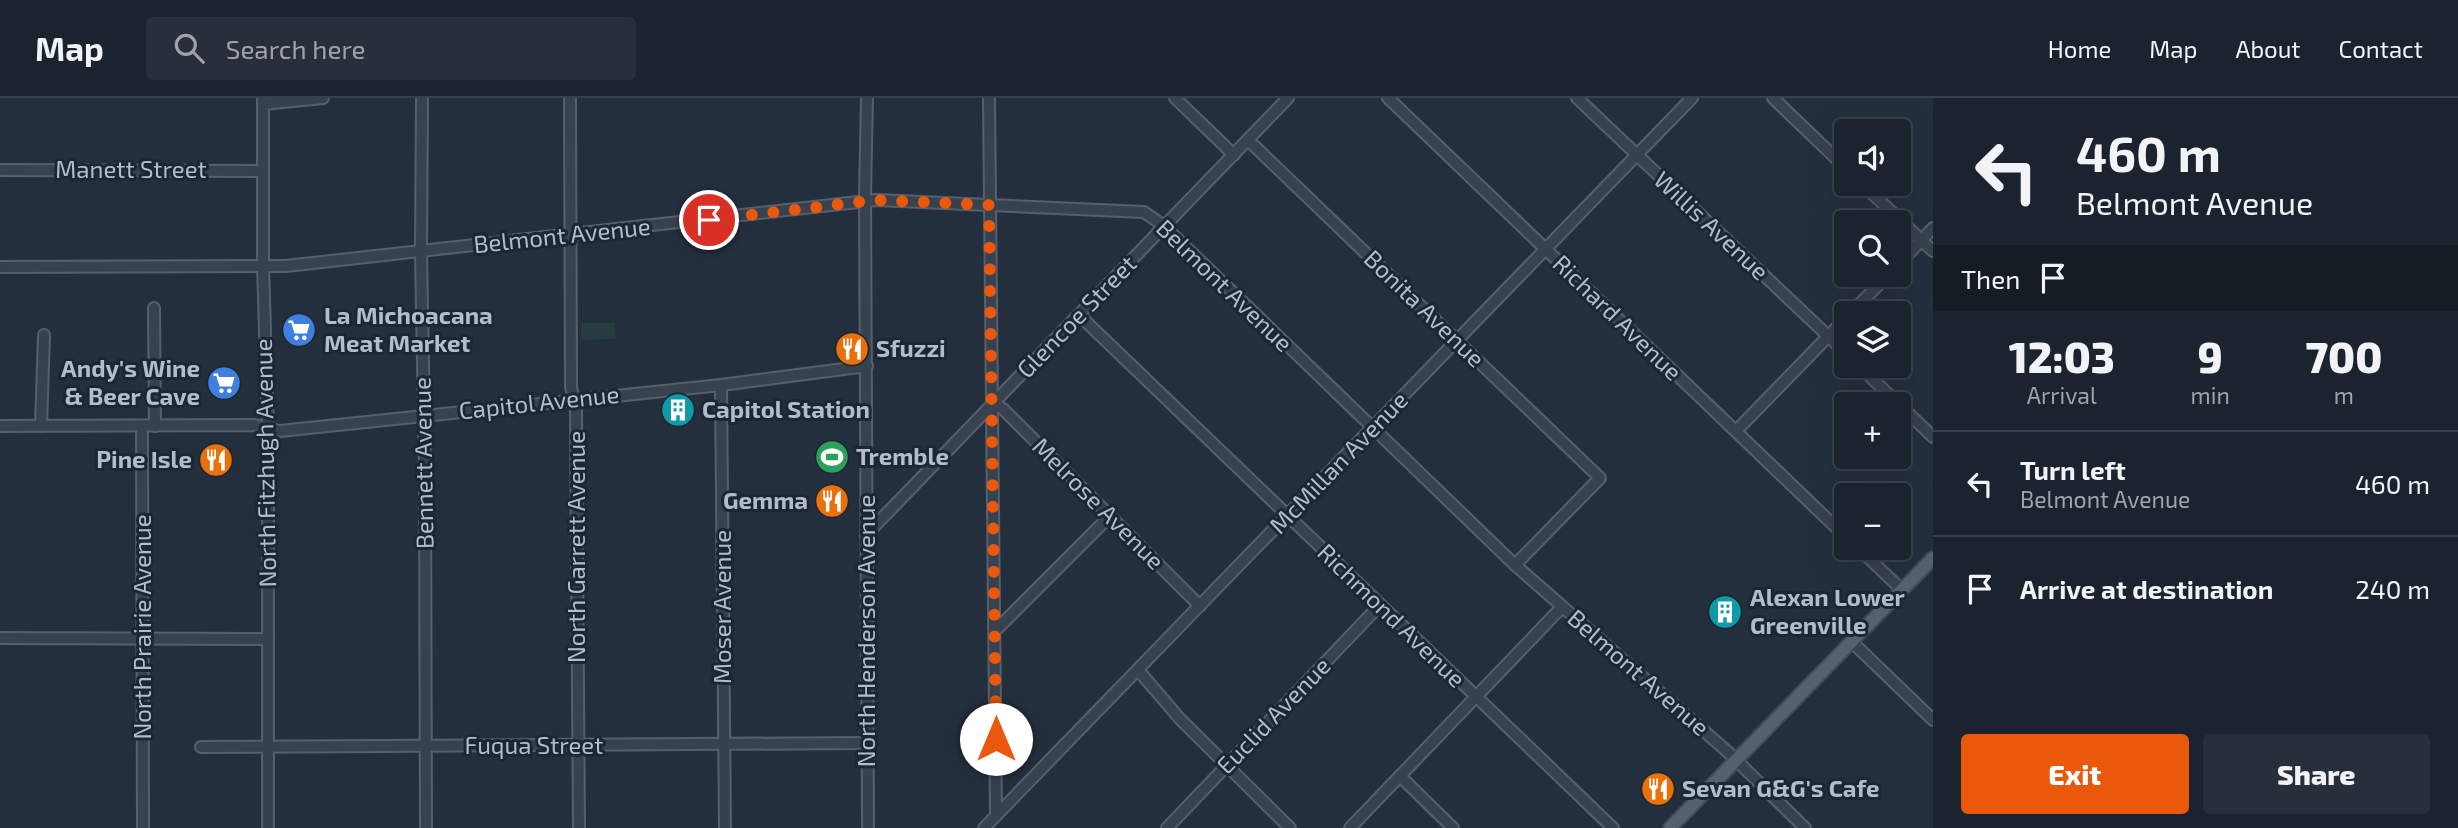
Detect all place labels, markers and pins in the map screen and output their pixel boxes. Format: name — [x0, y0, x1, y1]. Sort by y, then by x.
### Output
pin — [679, 190, 739, 250]
place label: La Michoacana Meat Market — [324, 300, 493, 357]
supermarket icon: La Michoacana Meat Market — [280, 311, 318, 349]
restaurant icon: Sfuzzi — [833, 330, 871, 368]
place label: Sfuzzi — [876, 333, 946, 362]
place label: Andy's Wine & Beer Cave — [61, 353, 200, 410]
supermarket icon: Andy's Wine & Beer Cave — [205, 364, 243, 402]
building icon: Capitol Station — [659, 391, 697, 429]
place label: Capitol Station — [702, 394, 870, 423]
sports icon: Tremble — [813, 438, 851, 476]
restaurant icon: Pine Isle — [197, 441, 235, 479]
place label: Tremble — [856, 441, 949, 470]
place label: Pine Isle — [96, 444, 192, 473]
restaurant icon: Gemma — [813, 482, 851, 520]
place label: Gemma — [723, 485, 808, 514]
place label: Alexan Lower Greenville — [1750, 582, 1906, 639]
building icon: Alexan Lower Greenville — [1706, 593, 1744, 631]
restaurant icon: Sevan G&G's Cafe — [1639, 770, 1677, 808]
place label: Sevan G&G's Cafe — [1682, 773, 1880, 802]

